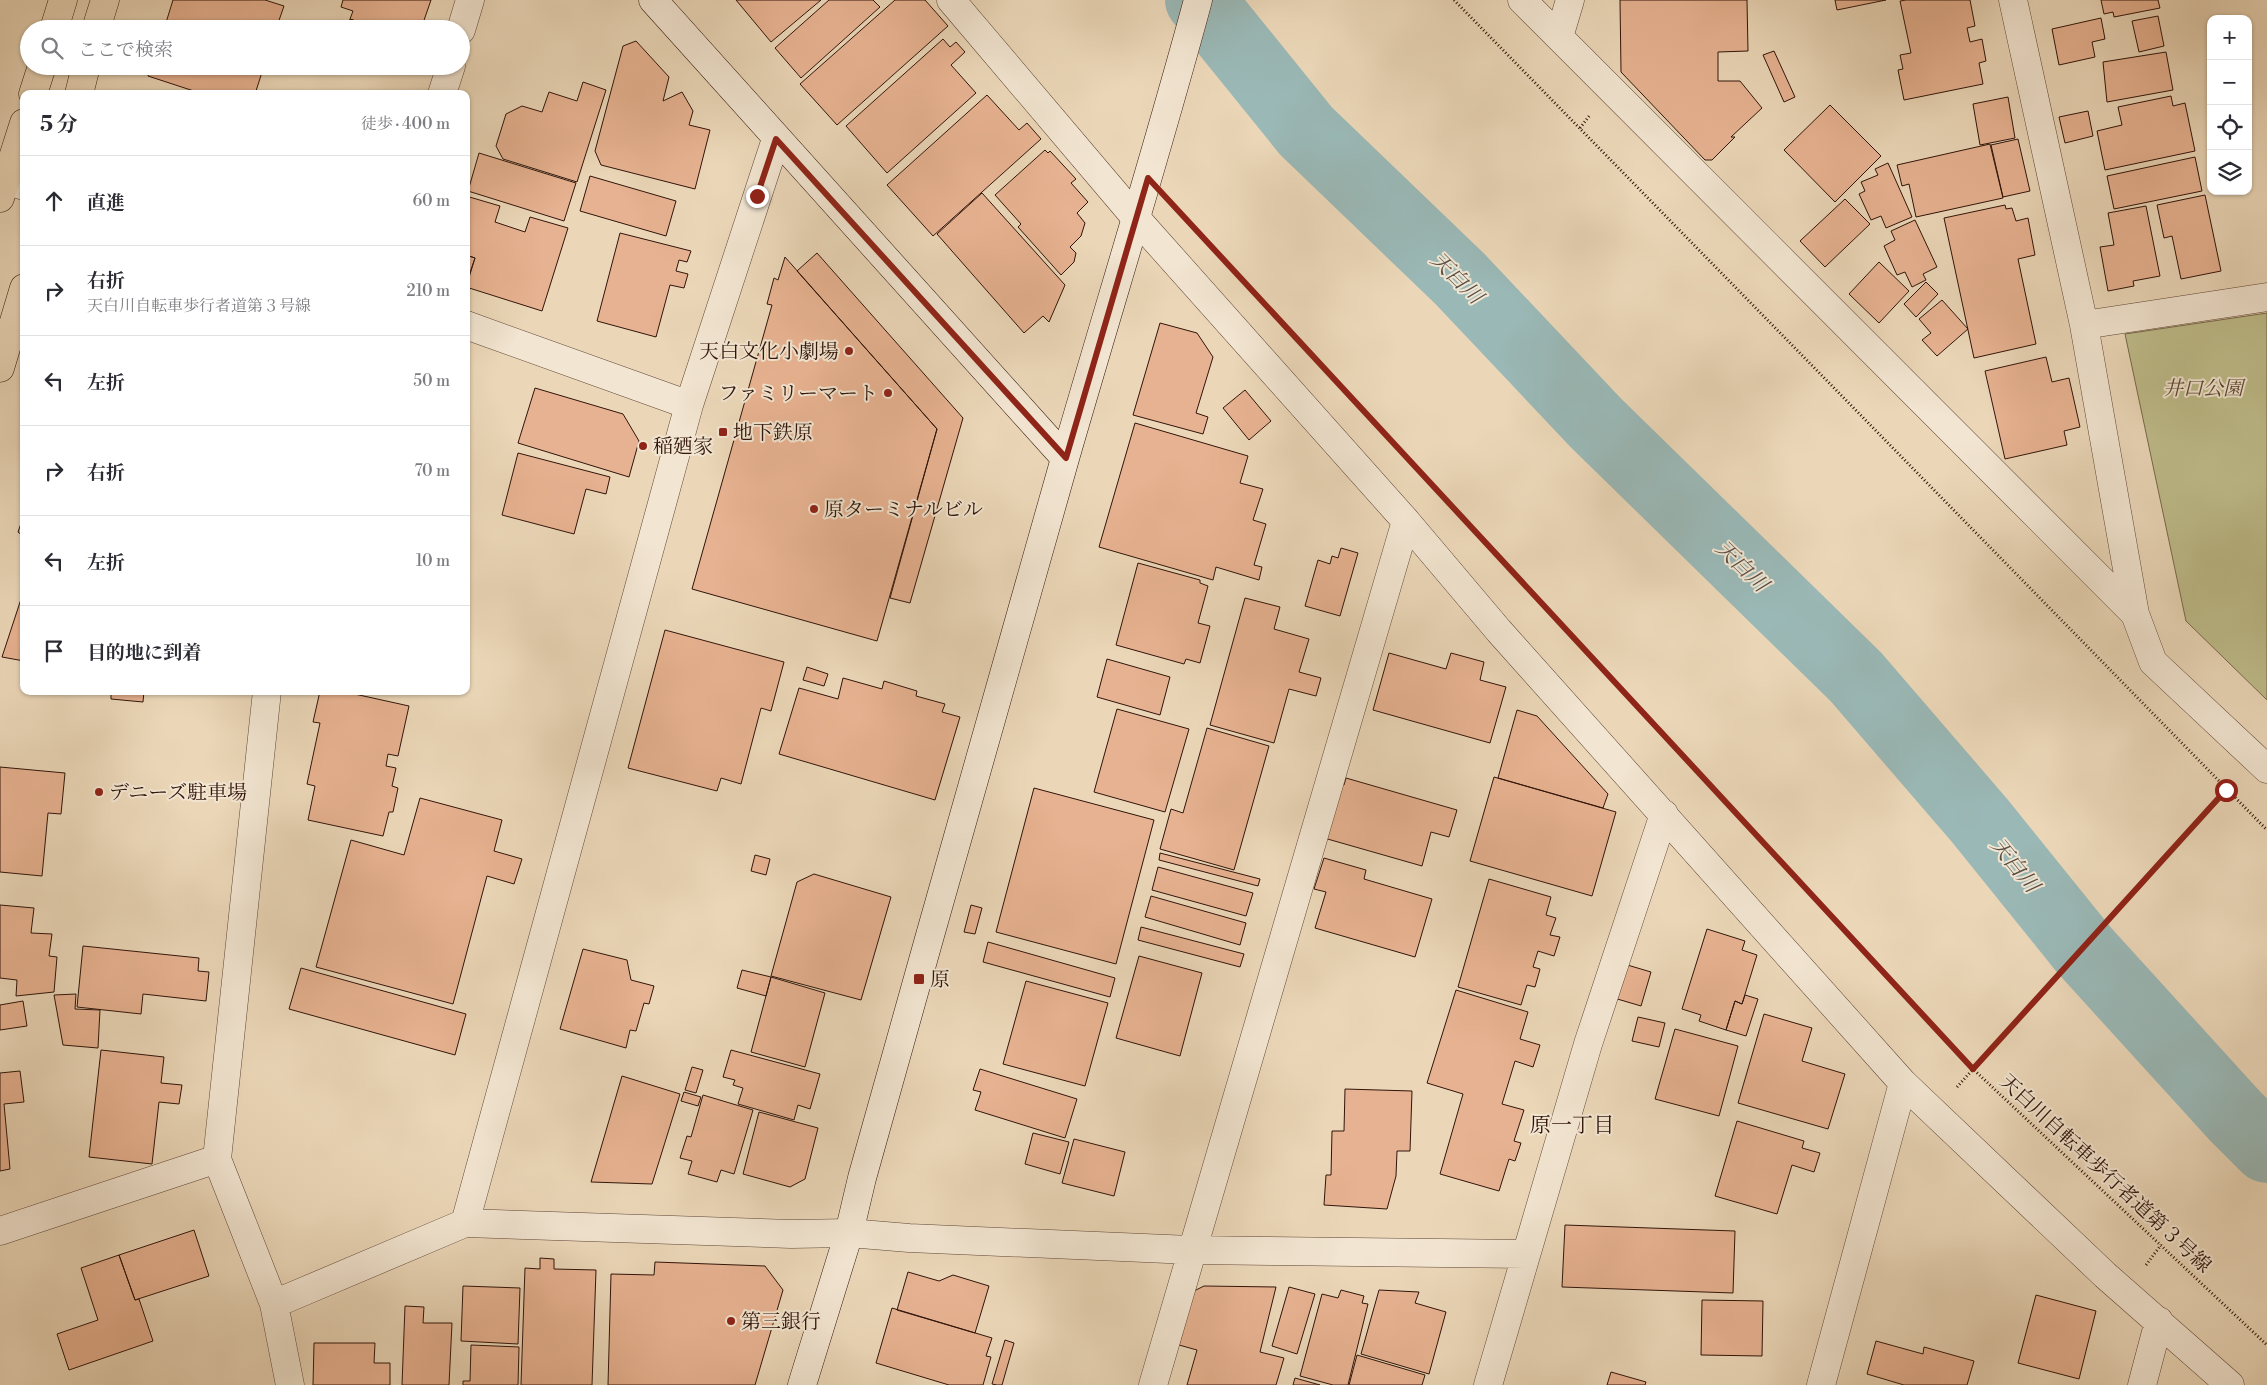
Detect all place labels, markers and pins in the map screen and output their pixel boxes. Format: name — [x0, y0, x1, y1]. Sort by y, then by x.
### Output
place label: 天白文化小劇場 — [699, 340, 839, 365]
marker: 天白文化小劇場 — [843, 345, 855, 357]
place label: ファミリーマート — [718, 382, 878, 407]
marker: ファミリーマート — [882, 387, 894, 399]
place label: 地下鉄原 — [733, 421, 813, 446]
marker: 地下鉄原 — [717, 426, 729, 438]
place label: 稲廼家 — [653, 435, 713, 460]
marker: 稲廼家 — [637, 440, 649, 452]
place label: 原ターミナルビル — [824, 498, 983, 523]
marker: 原ターミナルビル — [808, 503, 820, 515]
place label: デニーズ駐車場 — [109, 781, 247, 806]
marker: デニーズ駐車場 — [93, 786, 105, 798]
place label: 原 — [930, 968, 950, 993]
marker: 原 — [912, 972, 926, 986]
place label: 第三銀行 — [741, 1310, 821, 1335]
marker: 第三銀行 — [725, 1315, 737, 1327]

